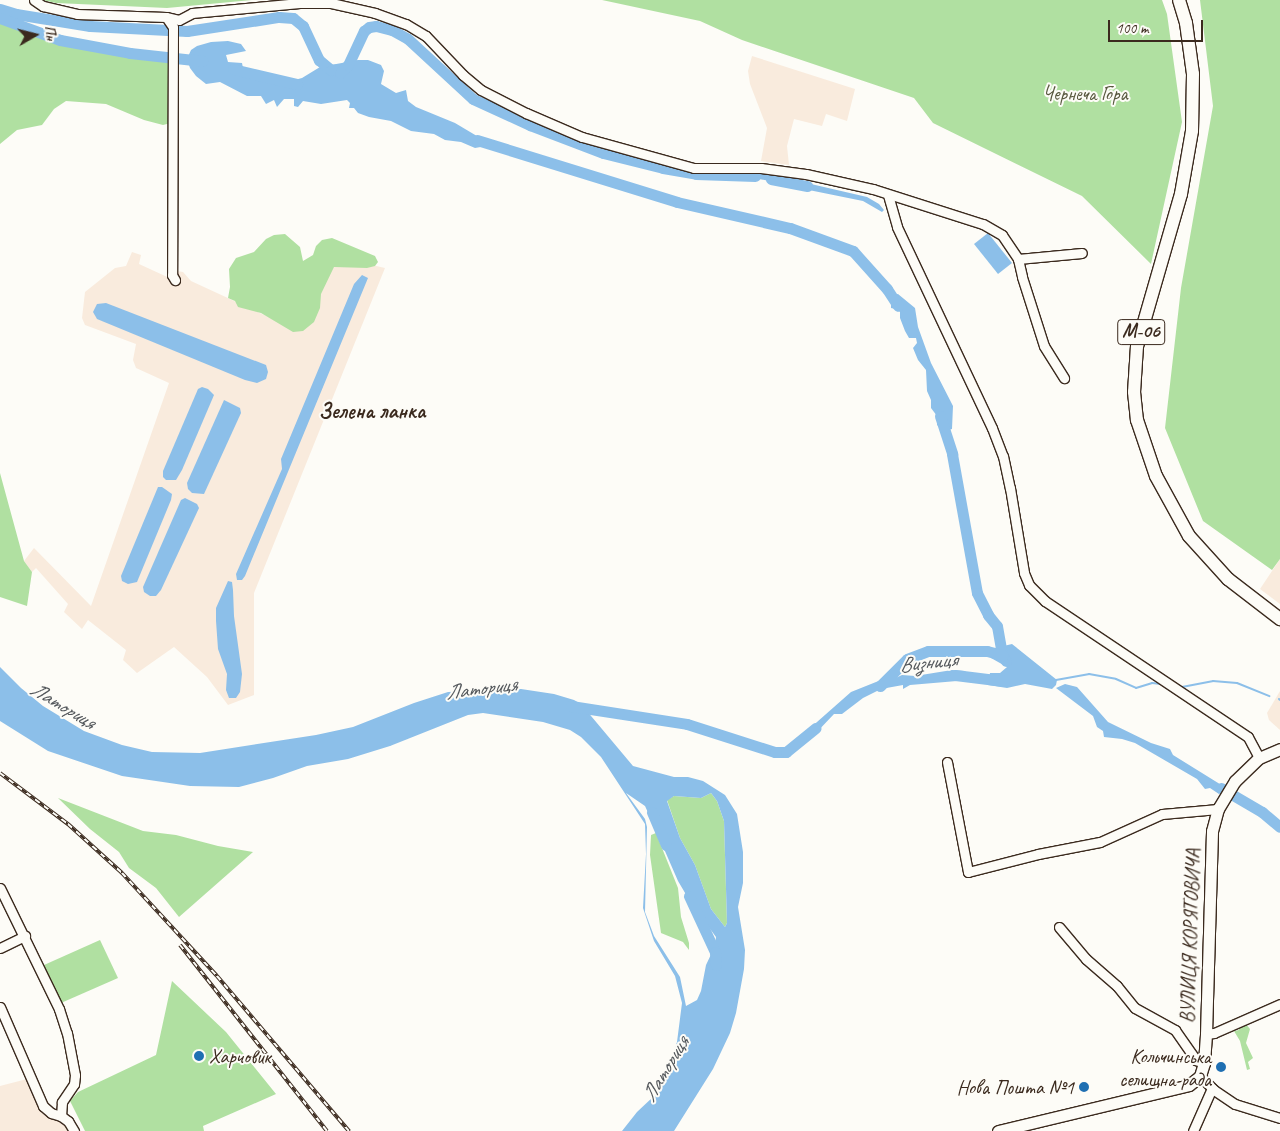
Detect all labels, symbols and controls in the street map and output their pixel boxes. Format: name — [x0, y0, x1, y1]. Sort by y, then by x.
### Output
north arrow — [10, 10, 60, 60]
scale bar — [1110, 10, 1205, 42]
text: 100 m — [1116, 19, 1148, 38]
text: Пн — [41, 24, 60, 41]
park label: Чернеча Гора — [1043, 81, 1127, 105]
road number: М-06 — [1116, 316, 1166, 348]
district label: Зелена ланка — [318, 399, 426, 425]
water label: Визниця — [898, 646, 958, 678]
water label: Латориця — [444, 671, 518, 705]
water label: Латориця — [26, 676, 100, 734]
street label: ВУЛИЦЯ КОРЯТОВИЧА — [1175, 848, 1205, 1024]
water label: Латориця — [636, 1032, 694, 1106]
place label: Харчовик — [209, 1044, 271, 1068]
place label: Кольчинська селищна рада — [1119, 1044, 1211, 1091]
marker: Харчовик — [193, 1050, 205, 1062]
marker: Кольчинська селищна рада — [1215, 1061, 1227, 1073]
place label: Нова Пошта №1 — [956, 1075, 1074, 1099]
marker: Нова Пошта №1 — [1078, 1081, 1090, 1093]

